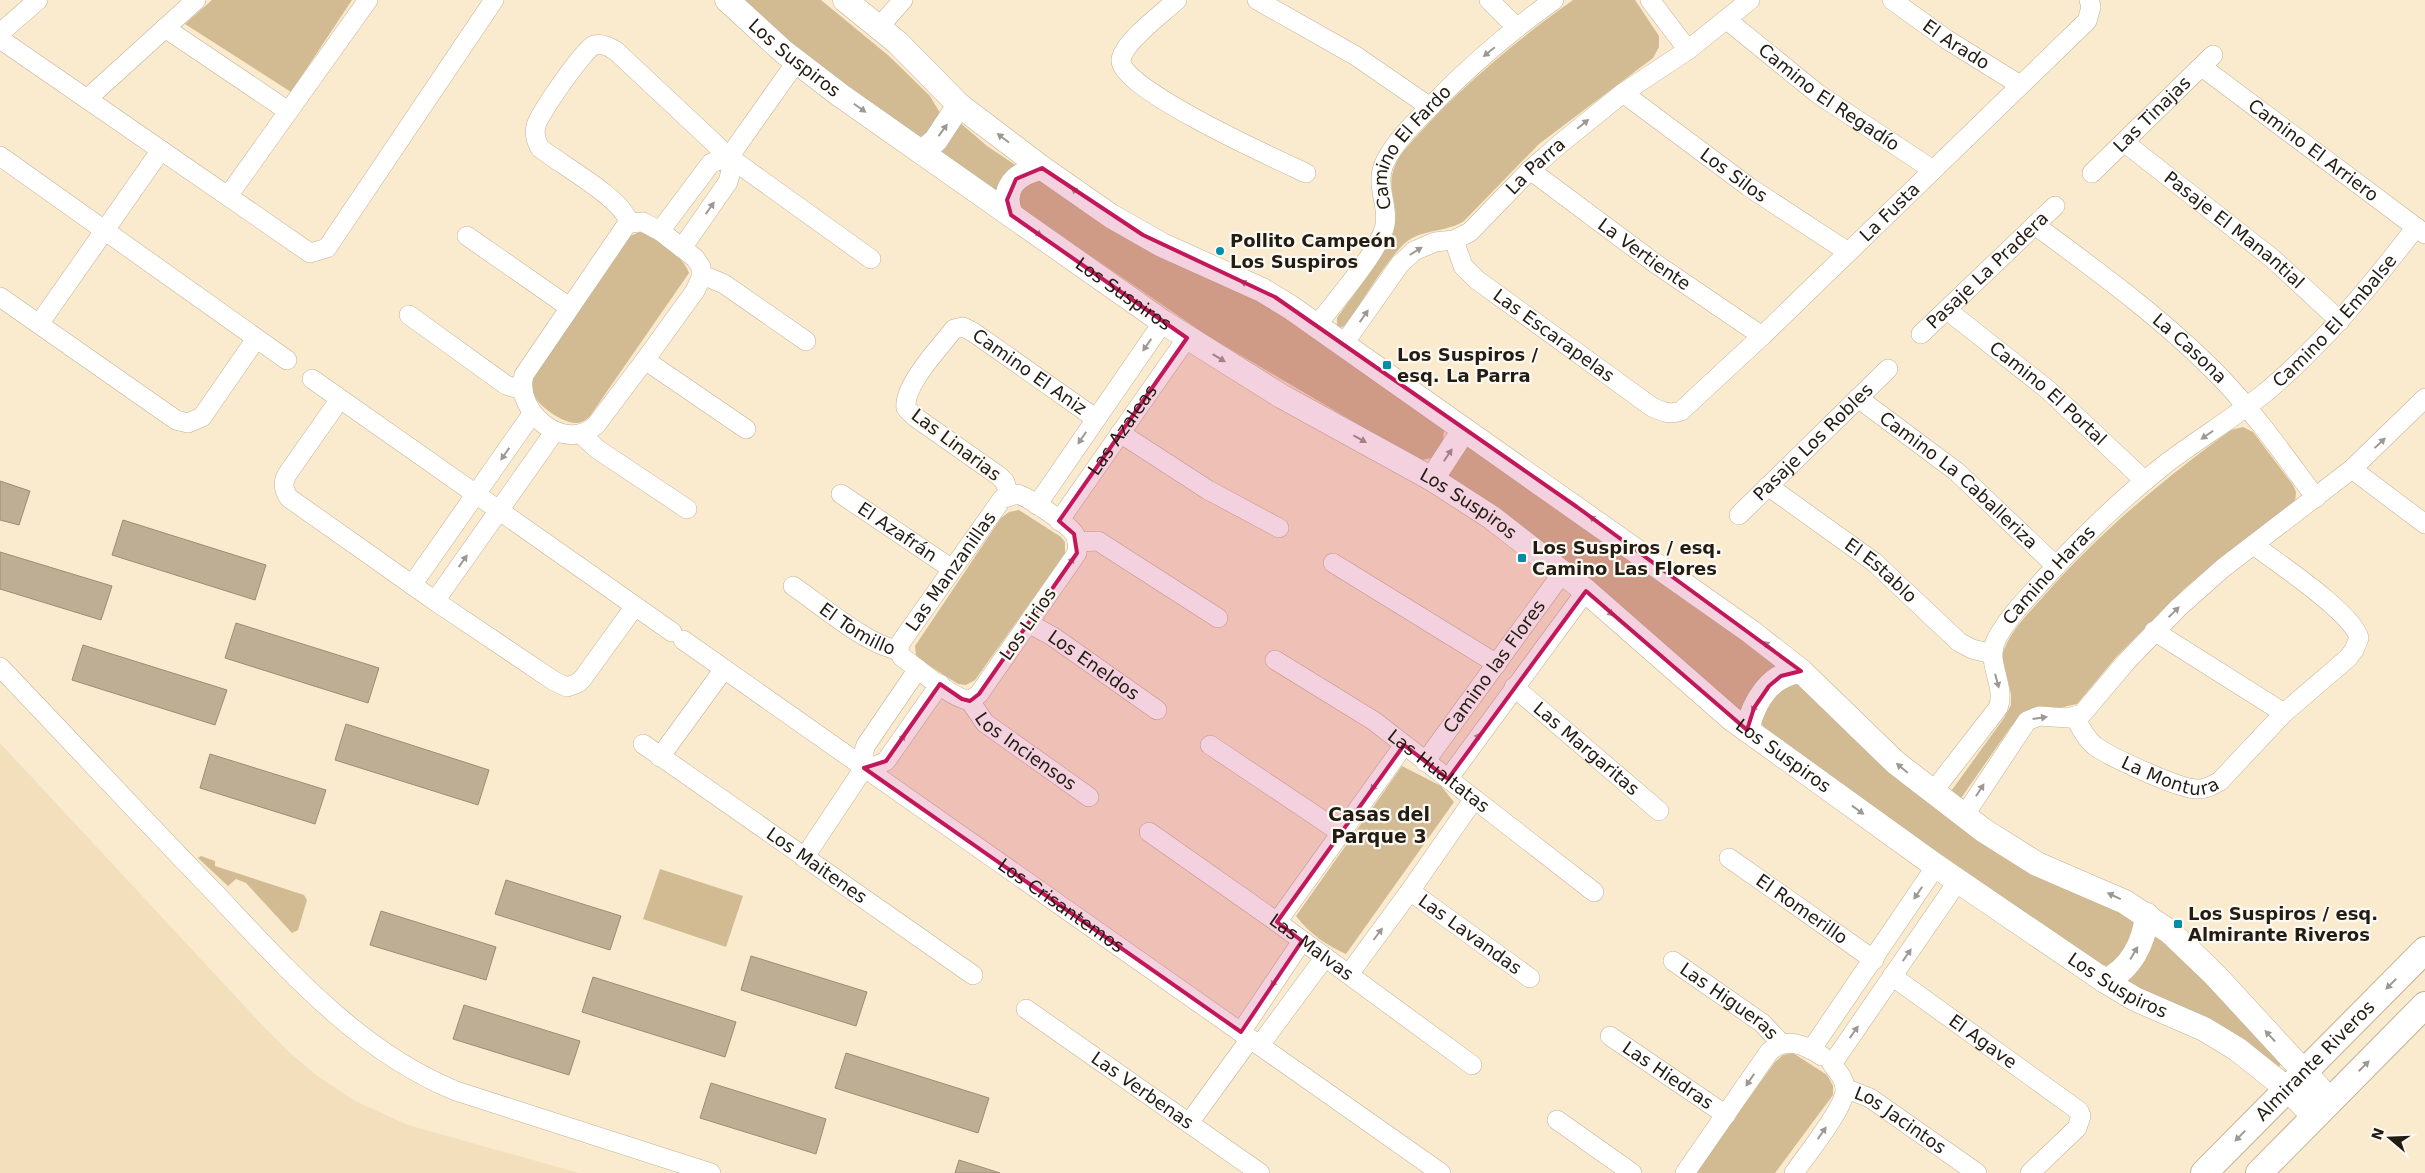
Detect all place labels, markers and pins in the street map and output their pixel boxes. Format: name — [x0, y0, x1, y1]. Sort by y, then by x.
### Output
place label: Pollito Campeón Los Suspiros — [1230, 230, 1396, 272]
marker: Pollito Campeón Los Suspiros — [1214, 245, 1226, 257]
place label: Los Suspiros / esq. La Parra — [1397, 344, 1539, 386]
marker: Los Suspiros / esq. La Parra — [1381, 359, 1393, 371]
place label: Los Suspiros / esq. Camino Las Flores — [1532, 537, 1722, 579]
marker: Los Suspiros / esq. Camino Las Flores — [1516, 552, 1528, 564]
place label: Los Suspiros / esq. Almirante Riveros — [2188, 903, 2378, 945]
marker: Los Suspiros / esq. Almirante Riveros — [2172, 918, 2184, 930]

